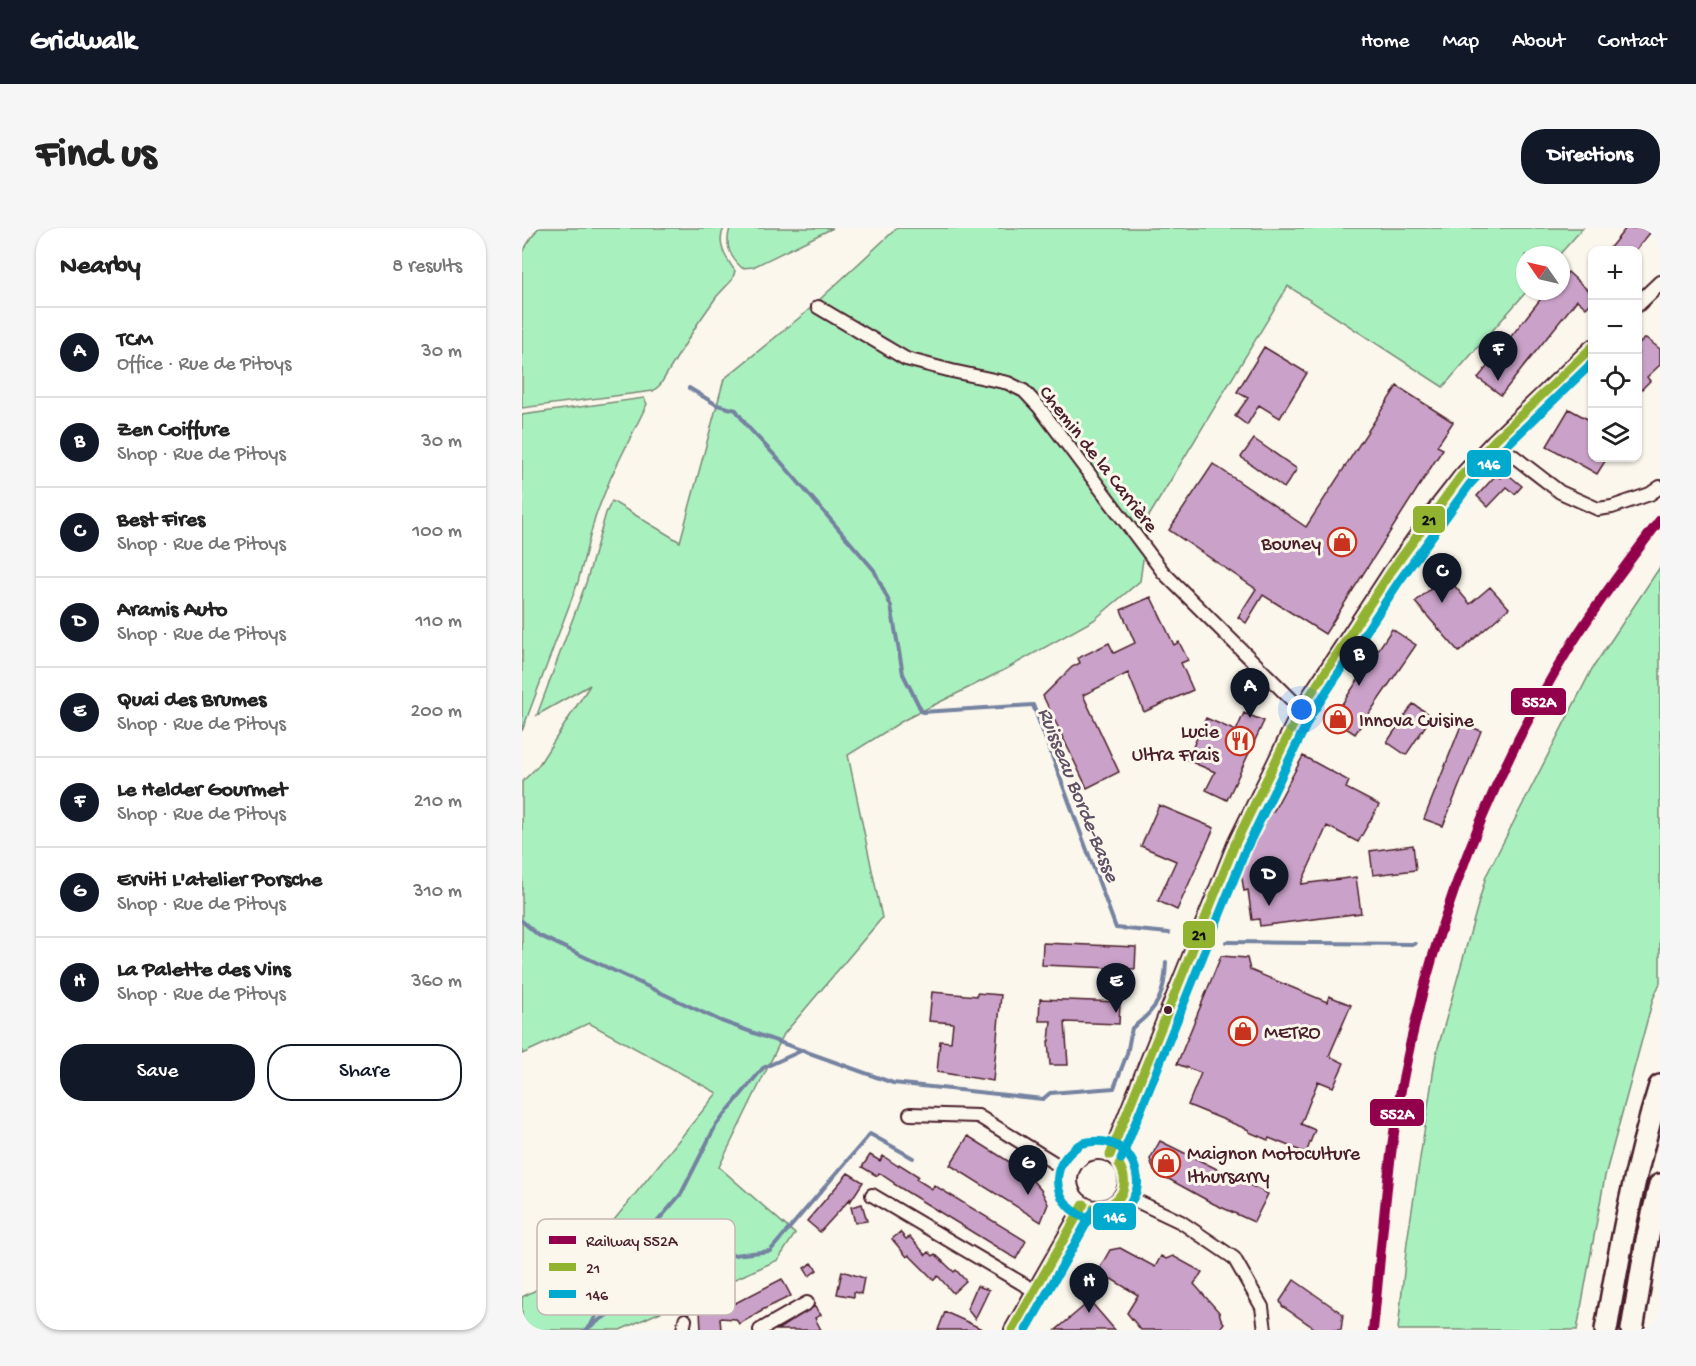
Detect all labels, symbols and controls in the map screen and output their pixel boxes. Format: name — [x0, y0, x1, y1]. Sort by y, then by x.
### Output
text: Gridwalk — [30, 26, 136, 59]
text: Home — [1361, 30, 1409, 55]
text: Map — [1442, 30, 1479, 55]
text: About — [1512, 30, 1565, 55]
text: Contact — [1598, 30, 1666, 55]
button: Directions — [1521, 129, 1660, 184]
text: Find us — [36, 132, 156, 181]
north arrow — [1516, 246, 1570, 300]
map controls — [1588, 246, 1642, 462]
button: + — [1588, 246, 1642, 300]
text: Nearby — [60, 252, 141, 283]
text: 8 results — [392, 256, 462, 279]
button: − — [1588, 300, 1642, 354]
text: TCM — [117, 328, 153, 354]
pin: F — [1478, 332, 1518, 381]
text: A — [74, 341, 85, 364]
text: 30 m — [421, 341, 462, 364]
text: Office · Rue de Pitoys — [117, 354, 291, 377]
button: locate — [1588, 354, 1642, 408]
street label: Chemin de la Carrière — [1033, 382, 1162, 539]
button: layers — [1588, 408, 1642, 462]
text: Zen Coiffure — [117, 418, 229, 444]
text: B — [74, 431, 85, 454]
text: 30 m — [421, 431, 462, 454]
text: Shop · Rue de Pitoys — [117, 444, 286, 467]
line badge: 146 — [1466, 449, 1512, 478]
text: 146 — [1477, 457, 1501, 476]
line badge: 21 — [1412, 505, 1446, 534]
text: Best Fires — [117, 508, 205, 534]
text: 21 — [1422, 513, 1436, 532]
text: C — [74, 521, 85, 544]
text: 100 m — [412, 521, 462, 544]
shop icon: Bouney — [1326, 526, 1358, 558]
text: Shop · Rue de Pitoys — [117, 534, 286, 557]
place label: Bouney — [1260, 534, 1321, 557]
pin: C — [1422, 554, 1462, 603]
text: Aramis Auto — [117, 598, 227, 624]
text: D — [73, 611, 86, 634]
text: 110 m — [416, 611, 462, 634]
text: Shop · Rue de Pitoys — [117, 624, 286, 647]
pin: B — [1340, 636, 1378, 686]
pin: A — [1230, 668, 1270, 718]
line badge: 552A — [1510, 687, 1567, 716]
text: Quai des Brumes — [117, 688, 266, 714]
your location — [1287, 695, 1316, 724]
text: 552A — [1522, 695, 1558, 714]
text: E — [73, 701, 86, 724]
text: 200 m — [411, 701, 462, 724]
shop icon: Innova Cuisine — [1322, 703, 1354, 735]
water label: Ruisseau Borde-Basse — [1030, 705, 1124, 887]
place label: Innova Cuisine — [1359, 711, 1475, 734]
text: Shop · Rue de Pitoys — [117, 714, 286, 737]
place label: Lucie Ultra Frais — [1132, 722, 1220, 768]
restaurant icon: Lucie Ultra Frais — [1224, 725, 1256, 757]
text: Le Helder Gourmet — [117, 778, 287, 804]
text: F — [74, 791, 85, 814]
text: 210 m — [414, 791, 462, 814]
text: Shop · Rue de Pitoys — [117, 804, 286, 827]
pin: D — [1250, 856, 1288, 906]
text: Erviti L'atelier Porsche — [117, 868, 322, 894]
text: G — [73, 881, 86, 904]
text: 310 m — [413, 881, 462, 904]
text: Shop · Rue de Pitoys — [117, 894, 286, 917]
line badge: 21 — [1182, 920, 1216, 949]
text: 21 — [1192, 928, 1206, 947]
text: La Palette des Vins — [117, 958, 291, 984]
pin: E — [1096, 964, 1136, 1013]
text: H — [74, 971, 85, 994]
text: 360 m — [411, 971, 462, 994]
text: Shop · Rue de Pitoys — [117, 984, 286, 1007]
unlabelled marker — [1162, 1004, 1174, 1016]
shop icon: METRO — [1227, 1015, 1259, 1047]
place label: METRO — [1264, 1023, 1321, 1046]
button: Save — [60, 1044, 255, 1101]
button: Share — [267, 1044, 462, 1101]
line badge: 552A — [1369, 1098, 1425, 1127]
text: 552A — [1380, 1107, 1416, 1126]
place label: Maignon Motoculture Ithursarry — [1187, 1144, 1361, 1190]
pin: G — [1008, 1146, 1048, 1195]
shop icon: Maignon Motoculture Ithursarry — [1150, 1147, 1182, 1179]
line badge: 146 — [1092, 1202, 1137, 1231]
text: 146 — [1103, 1210, 1127, 1229]
legend — [537, 1219, 735, 1315]
text: Railway 552A — [586, 1234, 679, 1253]
text: 21 — [586, 1261, 600, 1280]
pin: H — [1070, 1264, 1108, 1313]
text: 146 — [585, 1288, 609, 1307]

